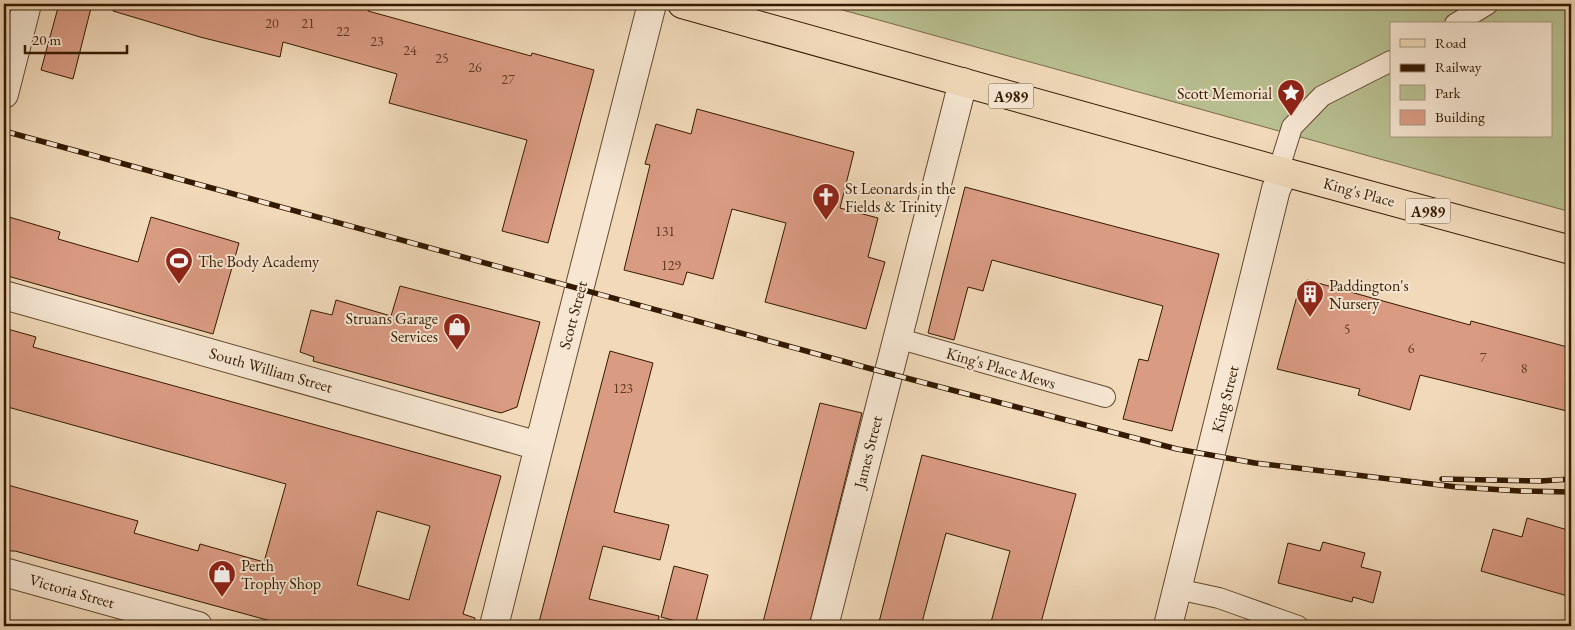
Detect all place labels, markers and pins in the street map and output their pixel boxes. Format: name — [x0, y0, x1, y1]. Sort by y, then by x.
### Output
place icon: Scott Memorial — [1276, 78, 1306, 117]
place label: Scott Memorial — [1177, 83, 1272, 104]
place label: St Leonards in the Fields & Trinity — [845, 178, 956, 217]
church icon: St Leonards in the Fields & Trinity — [811, 182, 841, 221]
sports icon: The Body Academy — [164, 246, 194, 285]
place label: The Body Academy — [198, 251, 320, 272]
place label: Paddington's Nursery — [1329, 275, 1409, 314]
building icon: Paddington's Nursery — [1295, 279, 1325, 318]
place label: Struans Garage Services — [346, 308, 438, 347]
shop icon: Struans Garage Services — [442, 312, 472, 351]
place label: Perth Trophy Shop — [241, 555, 321, 594]
shop icon: Perth Trophy Shop — [207, 559, 237, 598]

